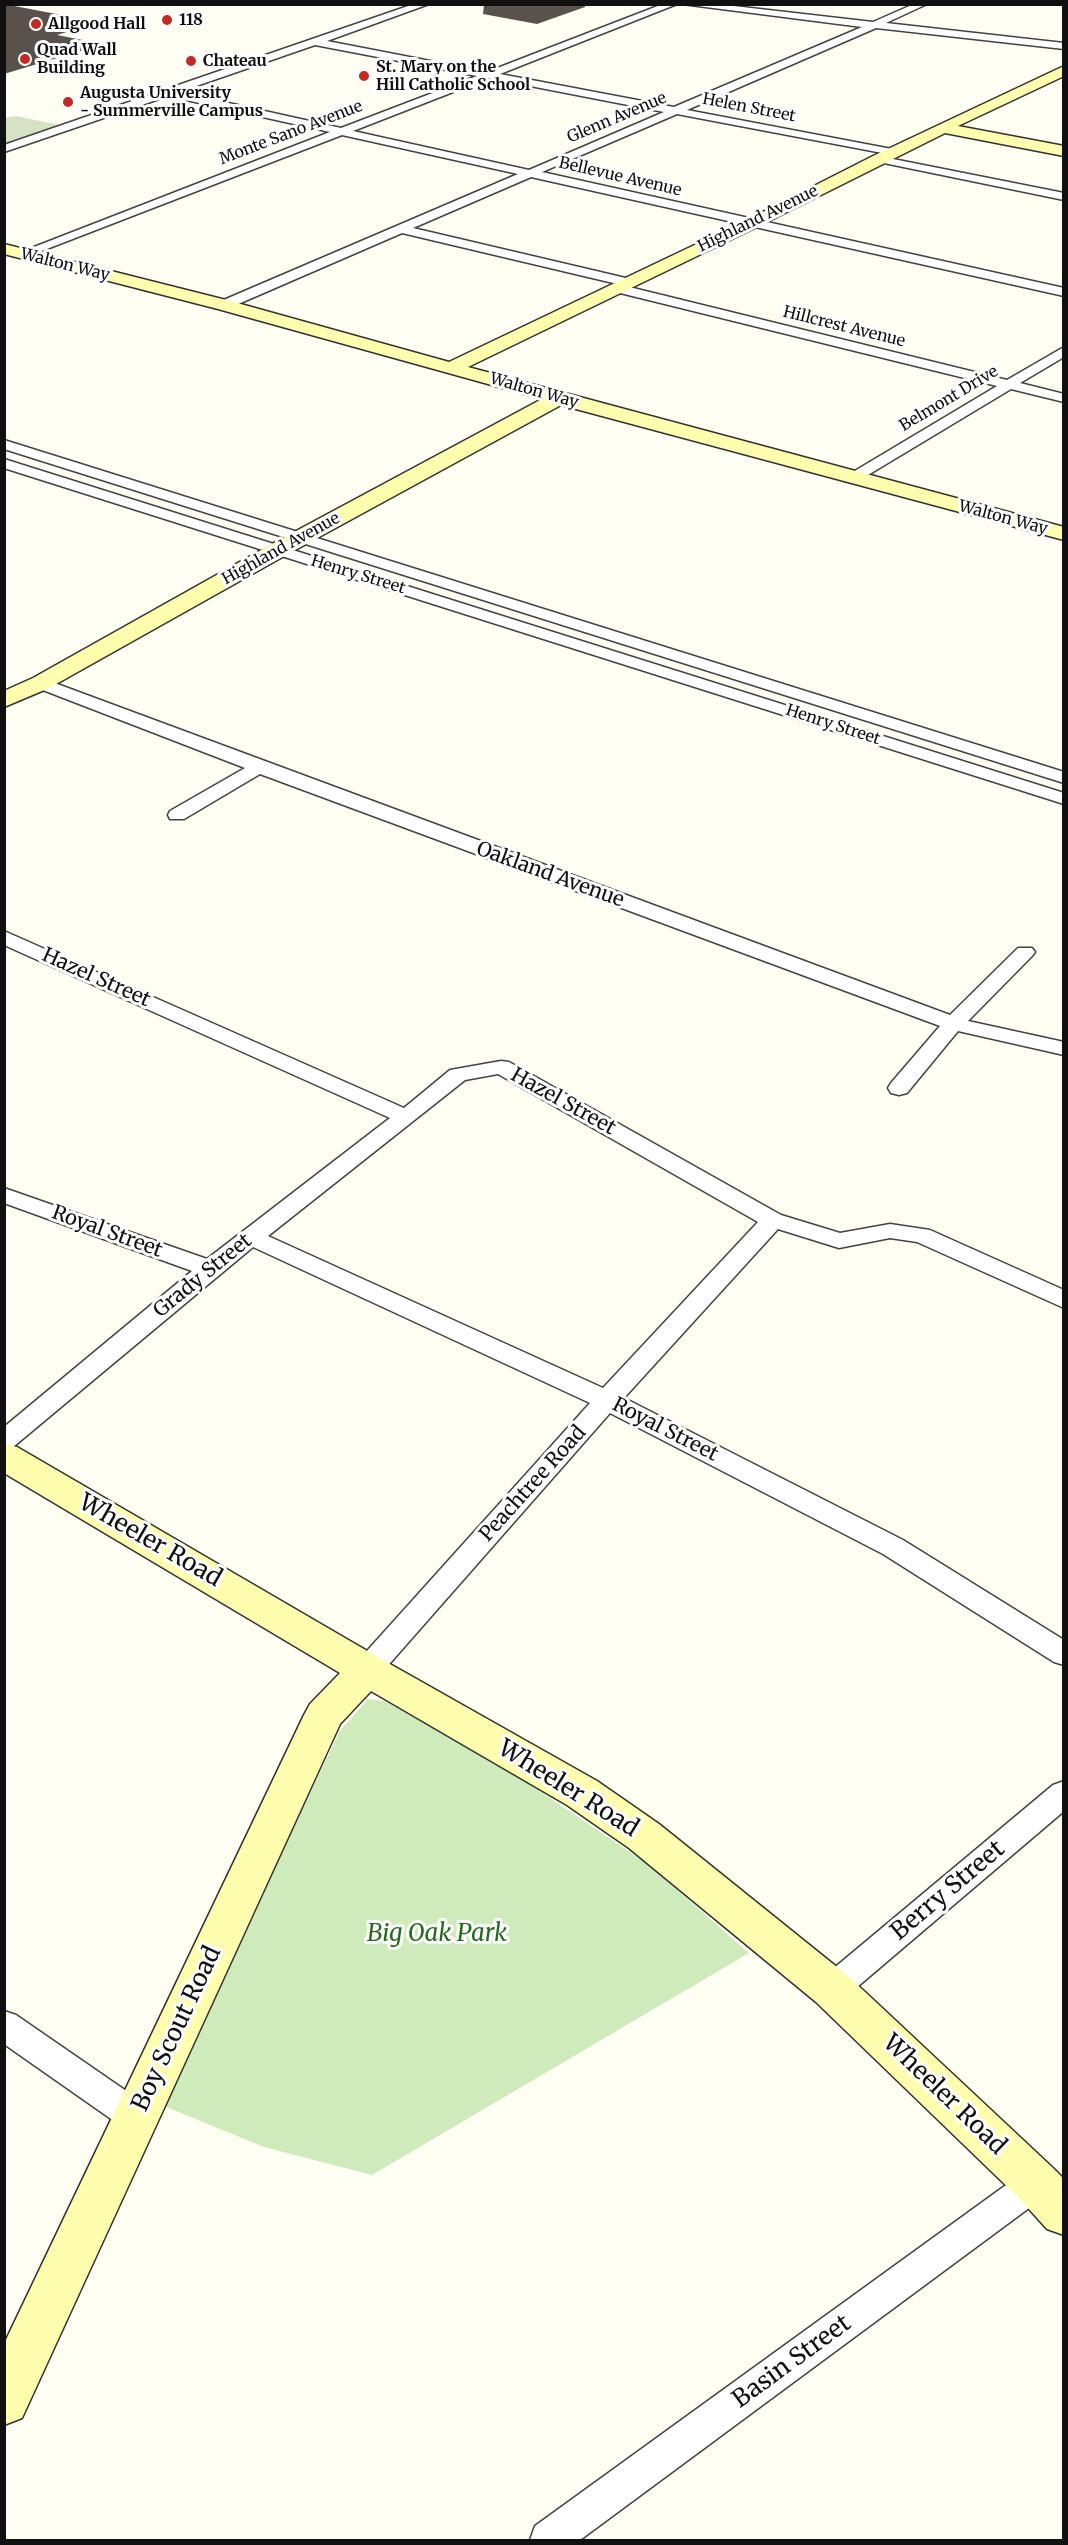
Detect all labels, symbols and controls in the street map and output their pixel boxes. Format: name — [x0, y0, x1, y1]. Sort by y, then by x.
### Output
place label: 118 — [179, 10, 203, 30]
marker: 118 — [160, 13, 174, 27]
place label: Allgood Hall — [48, 14, 146, 34]
marker: Allgood Hall — [29, 17, 43, 31]
place label: Quad Wall Building — [37, 40, 117, 78]
place label: Chateau — [203, 51, 267, 71]
marker: Quad Wall Building — [18, 52, 32, 66]
marker: Chateau — [184, 54, 198, 68]
place label: St. Mary on the Hill Catholic School — [376, 57, 530, 95]
marker: St. Mary on the Hill Catholic School — [357, 69, 371, 83]
place label: Augusta University - Summerville Campus — [80, 83, 263, 121]
street label: Glenn Avenue — [564, 88, 670, 148]
street label: Helen Street — [701, 90, 797, 126]
marker: Augusta University - Summerville Campus — [61, 95, 75, 109]
street label: Monte Sano Avenue — [217, 97, 365, 169]
street label: Bellevue Avenue — [557, 154, 683, 200]
street label: Highland Avenue — [695, 182, 821, 256]
street label: Walton Way — [18, 245, 112, 285]
street label: Hillcrest Avenue — [781, 303, 907, 351]
street label: Belmont Drive — [896, 362, 1002, 436]
street label: Walton Way — [487, 369, 581, 413]
street label: Walton Way — [956, 497, 1050, 539]
street label: Highland Avenue — [219, 509, 343, 589]
street label: Henry Street — [308, 552, 408, 598]
street label: Henry Street — [784, 701, 882, 749]
street label: Oakland Avenue — [473, 837, 627, 913]
street label: Hazel Street — [38, 943, 154, 1013]
street label: Hazel Street — [506, 1063, 620, 1141]
street label: Royal Street — [49, 1201, 165, 1263]
street label: Grady Street — [149, 1229, 257, 1323]
street label: Royal Street — [608, 1393, 722, 1467]
street label: Peachtree Road — [475, 1421, 591, 1547]
street label: Wheeler Road — [73, 1488, 227, 1594]
street label: Wheeler Road — [492, 1734, 644, 1844]
street label: Berry Street — [885, 1835, 1011, 1947]
park label: Big Oak Park — [367, 1920, 507, 1948]
street label: Boy Scout Road — [126, 1942, 228, 2116]
street label: Wheeler Road — [876, 2029, 1012, 2161]
street label: Basin Street — [727, 2309, 857, 2415]

